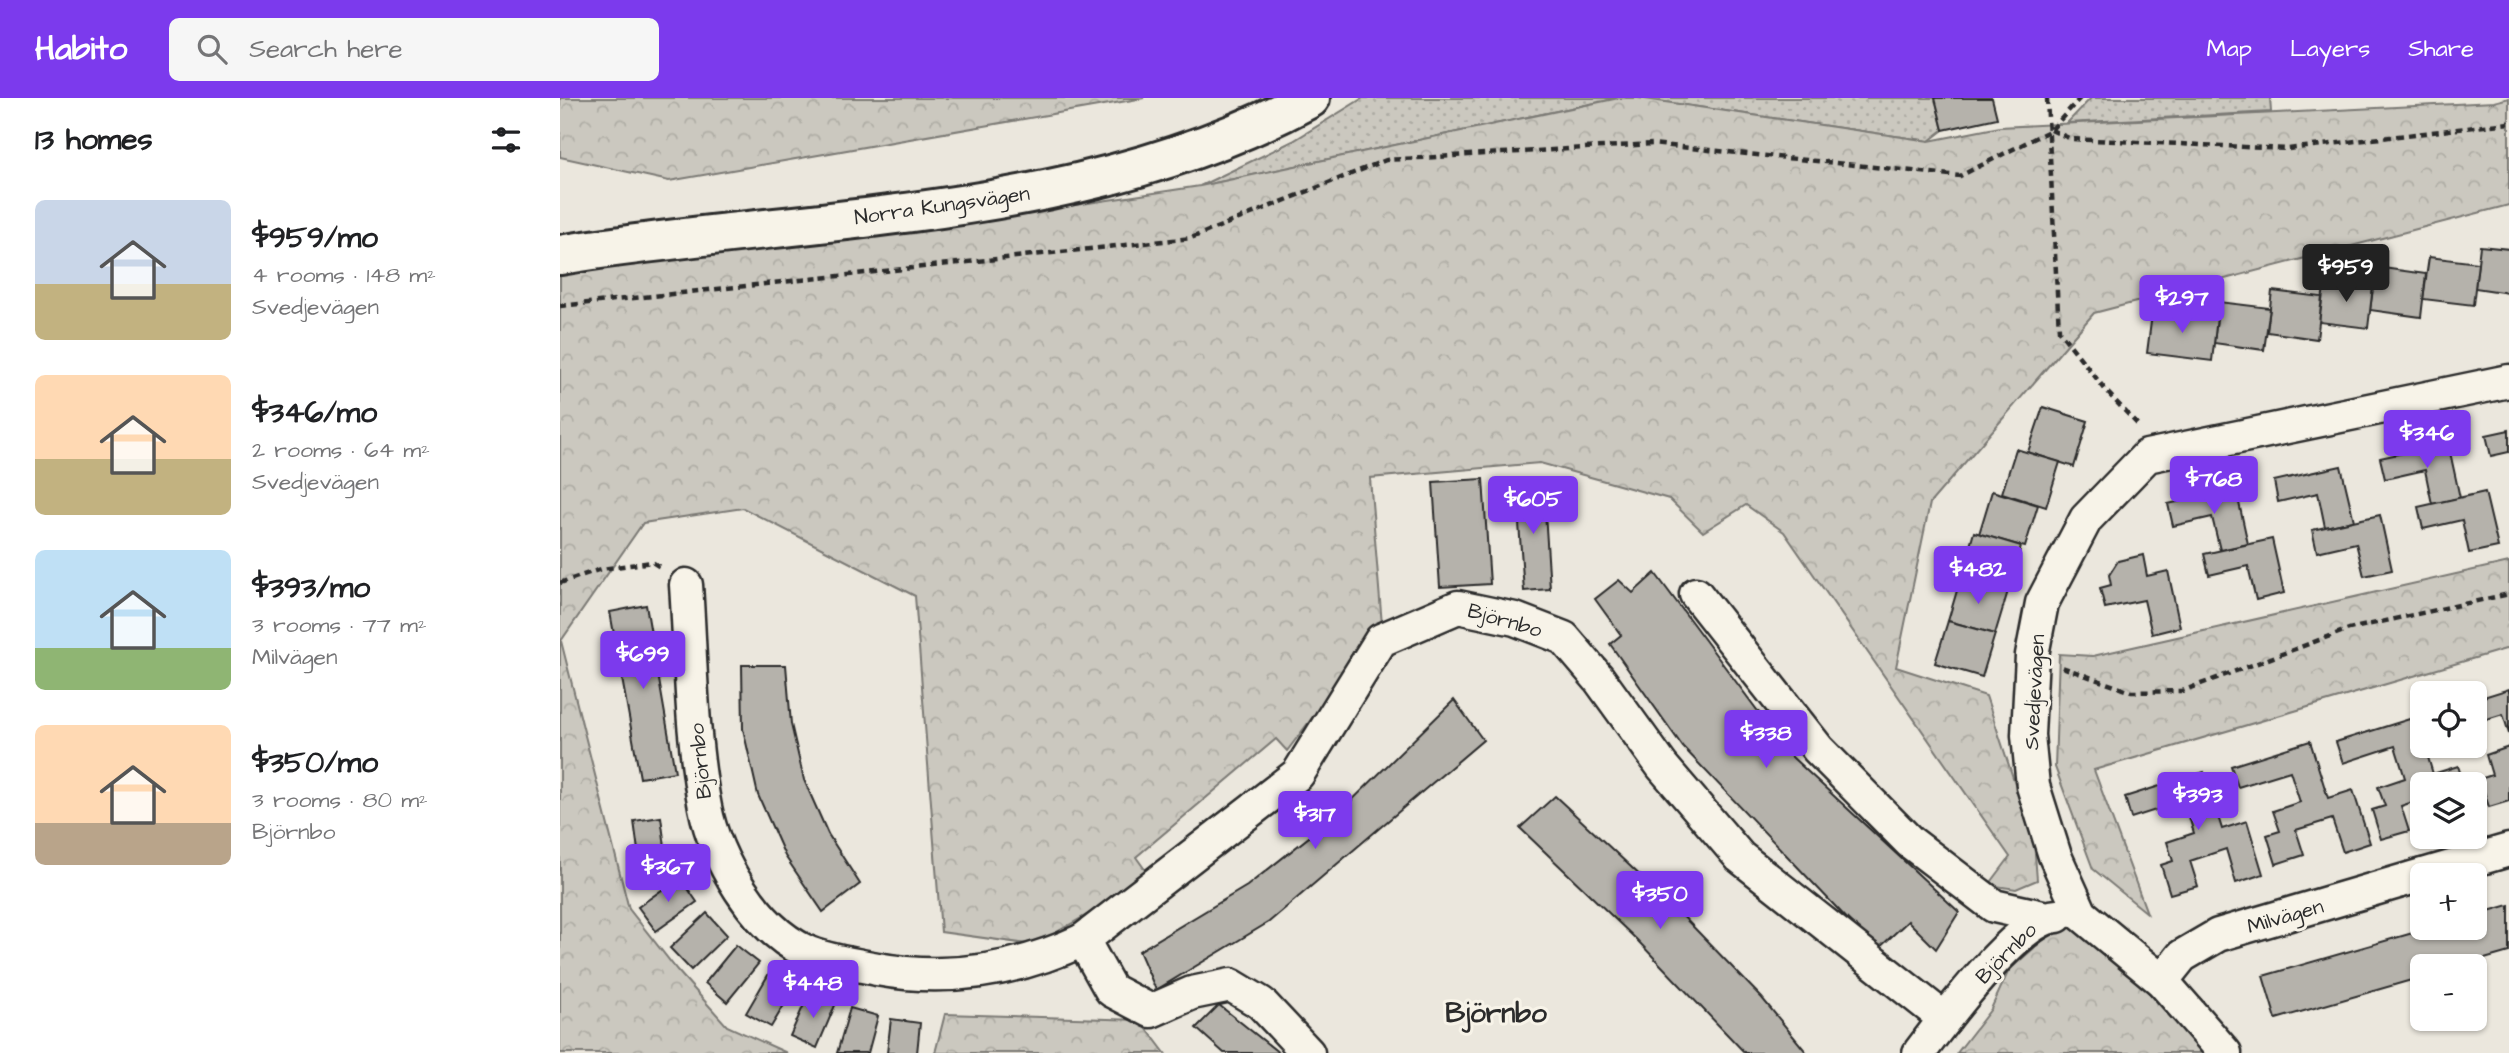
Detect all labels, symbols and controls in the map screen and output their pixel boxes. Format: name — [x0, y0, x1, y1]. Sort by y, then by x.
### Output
search box — [169, 18, 659, 81]
text: Habito — [35, 26, 127, 72]
icon: search — [193, 30, 231, 68]
text: Search here — [249, 31, 403, 67]
text: Map — [2207, 32, 2252, 66]
text: Layers — [2290, 32, 2370, 66]
text: Share — [2408, 32, 2474, 66]
text: 13 homes — [35, 119, 152, 161]
icon: filters — [487, 121, 525, 159]
street label: Norra Kungsvägen — [853, 179, 1032, 234]
text: $959/mo — [252, 217, 378, 259]
icon: home — [91, 228, 175, 312]
pin: $959 — [2305, 244, 2387, 304]
text: $959 — [2318, 251, 2374, 283]
text: 4 rooms · 148 m² — [252, 259, 436, 291]
pin: $297 — [2141, 275, 2223, 335]
text: $297 — [2155, 282, 2209, 314]
text: Svedjevägen — [252, 291, 379, 323]
text: $346/mo — [252, 392, 377, 434]
icon: home — [91, 403, 175, 487]
pin: $346 — [2386, 410, 2468, 470]
text: $346 — [2400, 417, 2454, 449]
text: 2 rooms · 64 m² — [252, 434, 430, 466]
pin: $768 — [2173, 456, 2255, 516]
text: $768 — [2186, 463, 2242, 495]
text: Svedjevägen — [252, 466, 379, 498]
pin: $605 — [1492, 476, 1574, 536]
text: $605 — [1504, 483, 1562, 515]
pin: $482 — [1937, 546, 2019, 606]
text: $482 — [1950, 553, 2006, 585]
text: $393/mo — [252, 567, 370, 609]
icon: home — [91, 578, 175, 662]
street label: Björnbo — [1464, 596, 1546, 645]
text: 3 rooms · 77 m² — [252, 609, 427, 641]
pin: $699 — [602, 632, 684, 691]
street label: Svedjevägen — [2017, 633, 2054, 751]
text: $699 — [616, 638, 670, 670]
text: Milvägen — [252, 641, 338, 673]
map controls — [2410, 681, 2487, 1031]
button: locate — [2410, 681, 2487, 758]
pin: $338 — [1725, 710, 1807, 770]
text: $338 — [1740, 717, 1792, 749]
street label: Björnbo — [682, 721, 719, 800]
text: $350/mo — [252, 742, 378, 784]
icon: home — [91, 753, 175, 837]
pin: $393 — [2157, 772, 2239, 832]
button: layers — [2410, 772, 2487, 849]
text: $393 — [2173, 779, 2223, 811]
text: 3 rooms · 80 m² — [252, 784, 428, 816]
pin: $317 — [1274, 792, 1356, 851]
text: $317 — [1294, 798, 1336, 830]
text: Björnbo — [252, 816, 335, 848]
pin: $367 — [627, 844, 709, 904]
text: $367 — [641, 851, 695, 883]
button: + — [2410, 863, 2487, 940]
pin: $350 — [1619, 872, 1701, 931]
text: $350 — [1632, 878, 1688, 910]
street label: Milvägen — [2244, 892, 2327, 943]
street label: Björnbo — [1969, 916, 2044, 991]
button: − — [2410, 954, 2487, 1031]
pin: $448 — [772, 960, 854, 1020]
text: $448 — [783, 967, 843, 999]
district label: Björnbo — [1445, 994, 1547, 1033]

